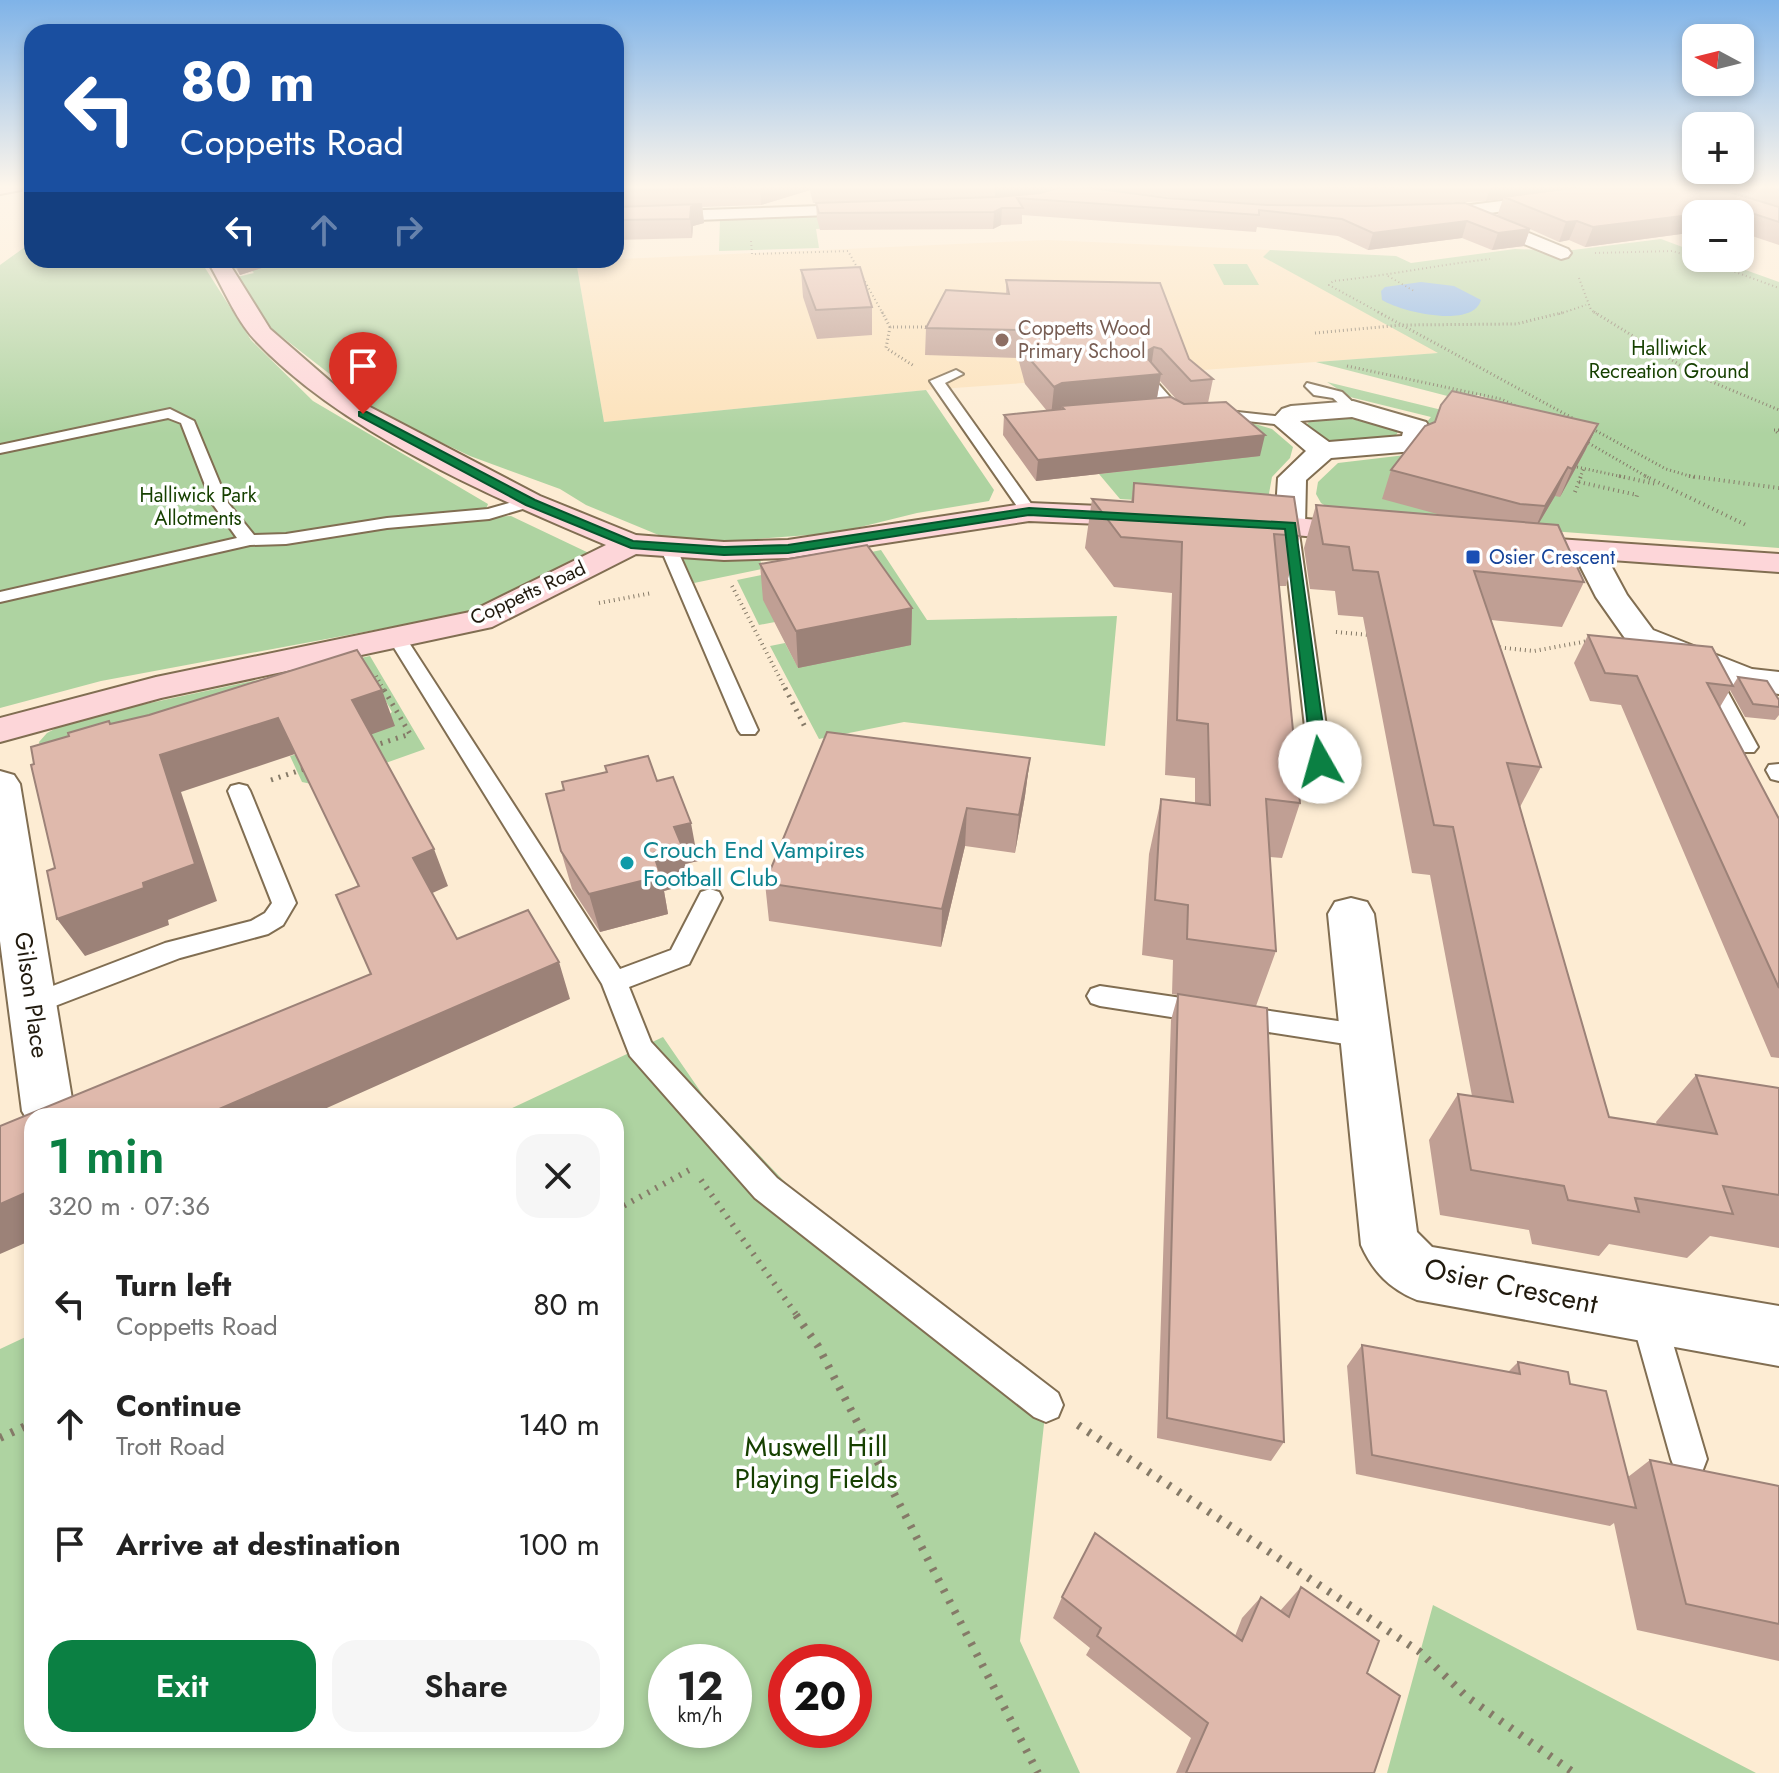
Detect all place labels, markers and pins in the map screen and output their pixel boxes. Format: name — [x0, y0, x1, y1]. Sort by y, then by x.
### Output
place label: Coppetts Wood Primary School — [1018, 314, 1151, 366]
marker: Coppetts Wood Primary School — [993, 331, 1011, 349]
pin — [329, 332, 397, 414]
place label: Osier Crescent — [1489, 543, 1615, 572]
marker: Osier Crescent — [1464, 548, 1482, 566]
place label: Crouch End Vampires Football Club — [643, 832, 865, 895]
marker: Crouch End Vampires Football Club — [618, 854, 636, 872]

